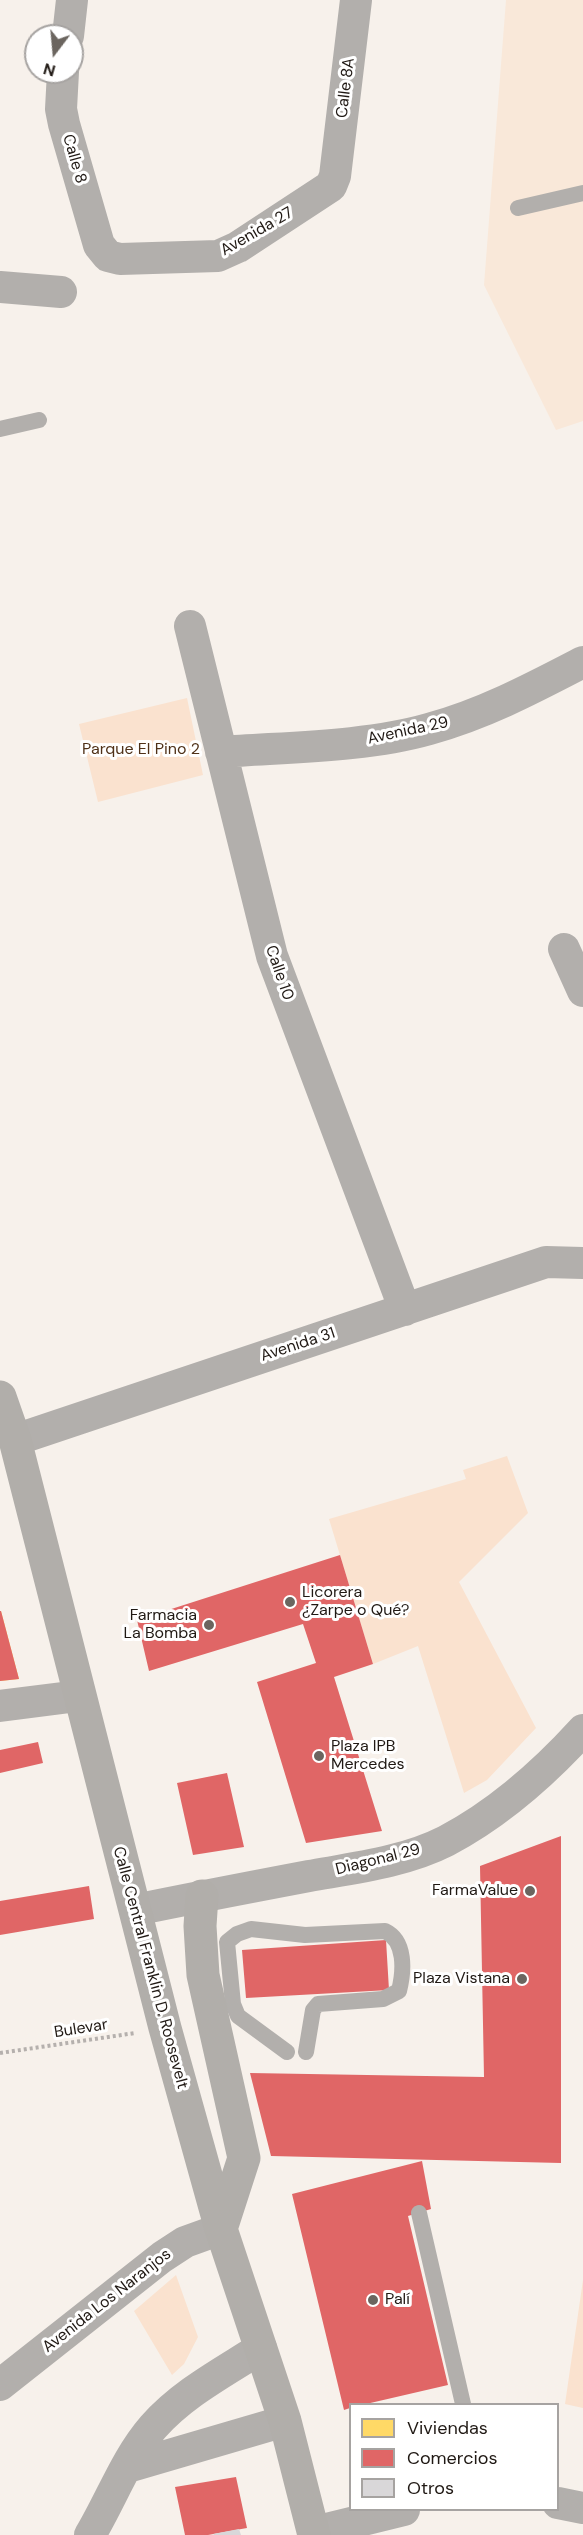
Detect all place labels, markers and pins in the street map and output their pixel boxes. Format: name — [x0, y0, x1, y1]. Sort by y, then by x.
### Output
place label: Licorera ¿Zarpe o Qué? — [302, 1583, 409, 1621]
marker: Licorera ¿Zarpe o Qué? — [283, 1595, 297, 1609]
place label: Farmacia La Bomba — [123, 1606, 197, 1644]
marker: Farmacia La Bomba — [202, 1618, 216, 1632]
place label: Plaza IPB Mercedes — [331, 1737, 405, 1775]
marker: Plaza IPB Mercedes — [312, 1749, 326, 1763]
place label: FarmaValue — [432, 1881, 518, 1901]
marker: FarmaValue — [523, 1884, 537, 1898]
place label: Plaza Vistana — [413, 1969, 510, 1989]
marker: Plaza Vistana — [515, 1972, 529, 1986]
place label: Palí — [385, 2290, 410, 2310]
marker: Palí — [366, 2293, 380, 2307]

